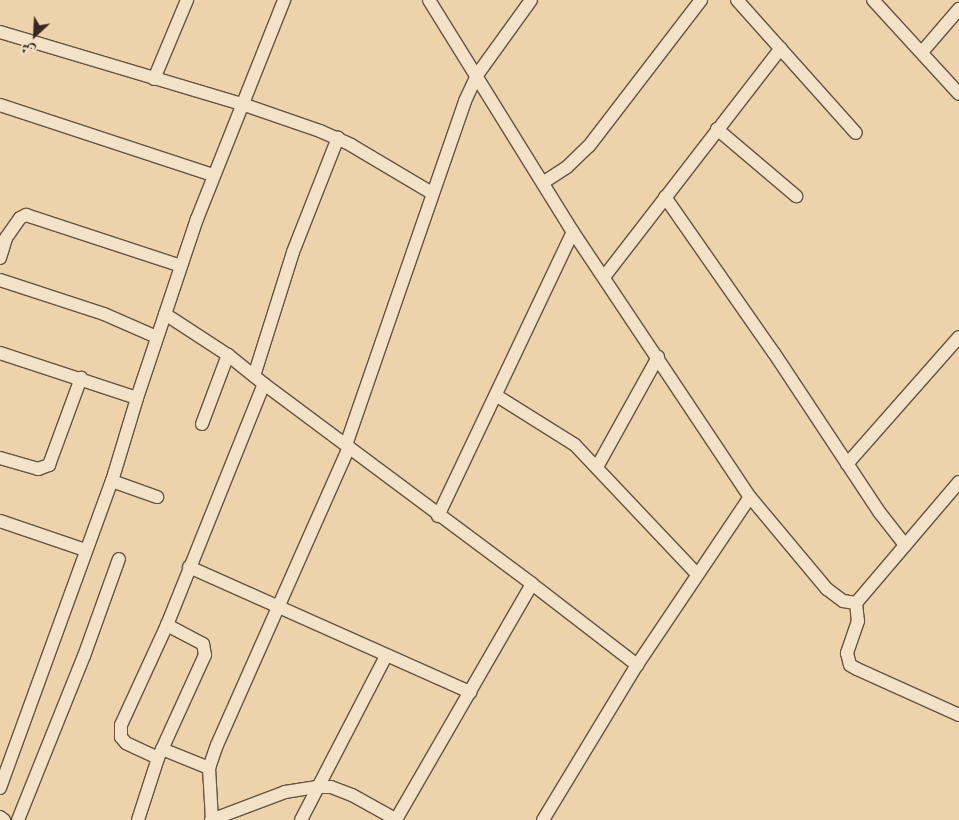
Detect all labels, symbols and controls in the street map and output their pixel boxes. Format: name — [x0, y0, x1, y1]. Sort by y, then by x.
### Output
north arrow — [10, 10, 60, 60]
text: ش — [19, 39, 38, 58]

